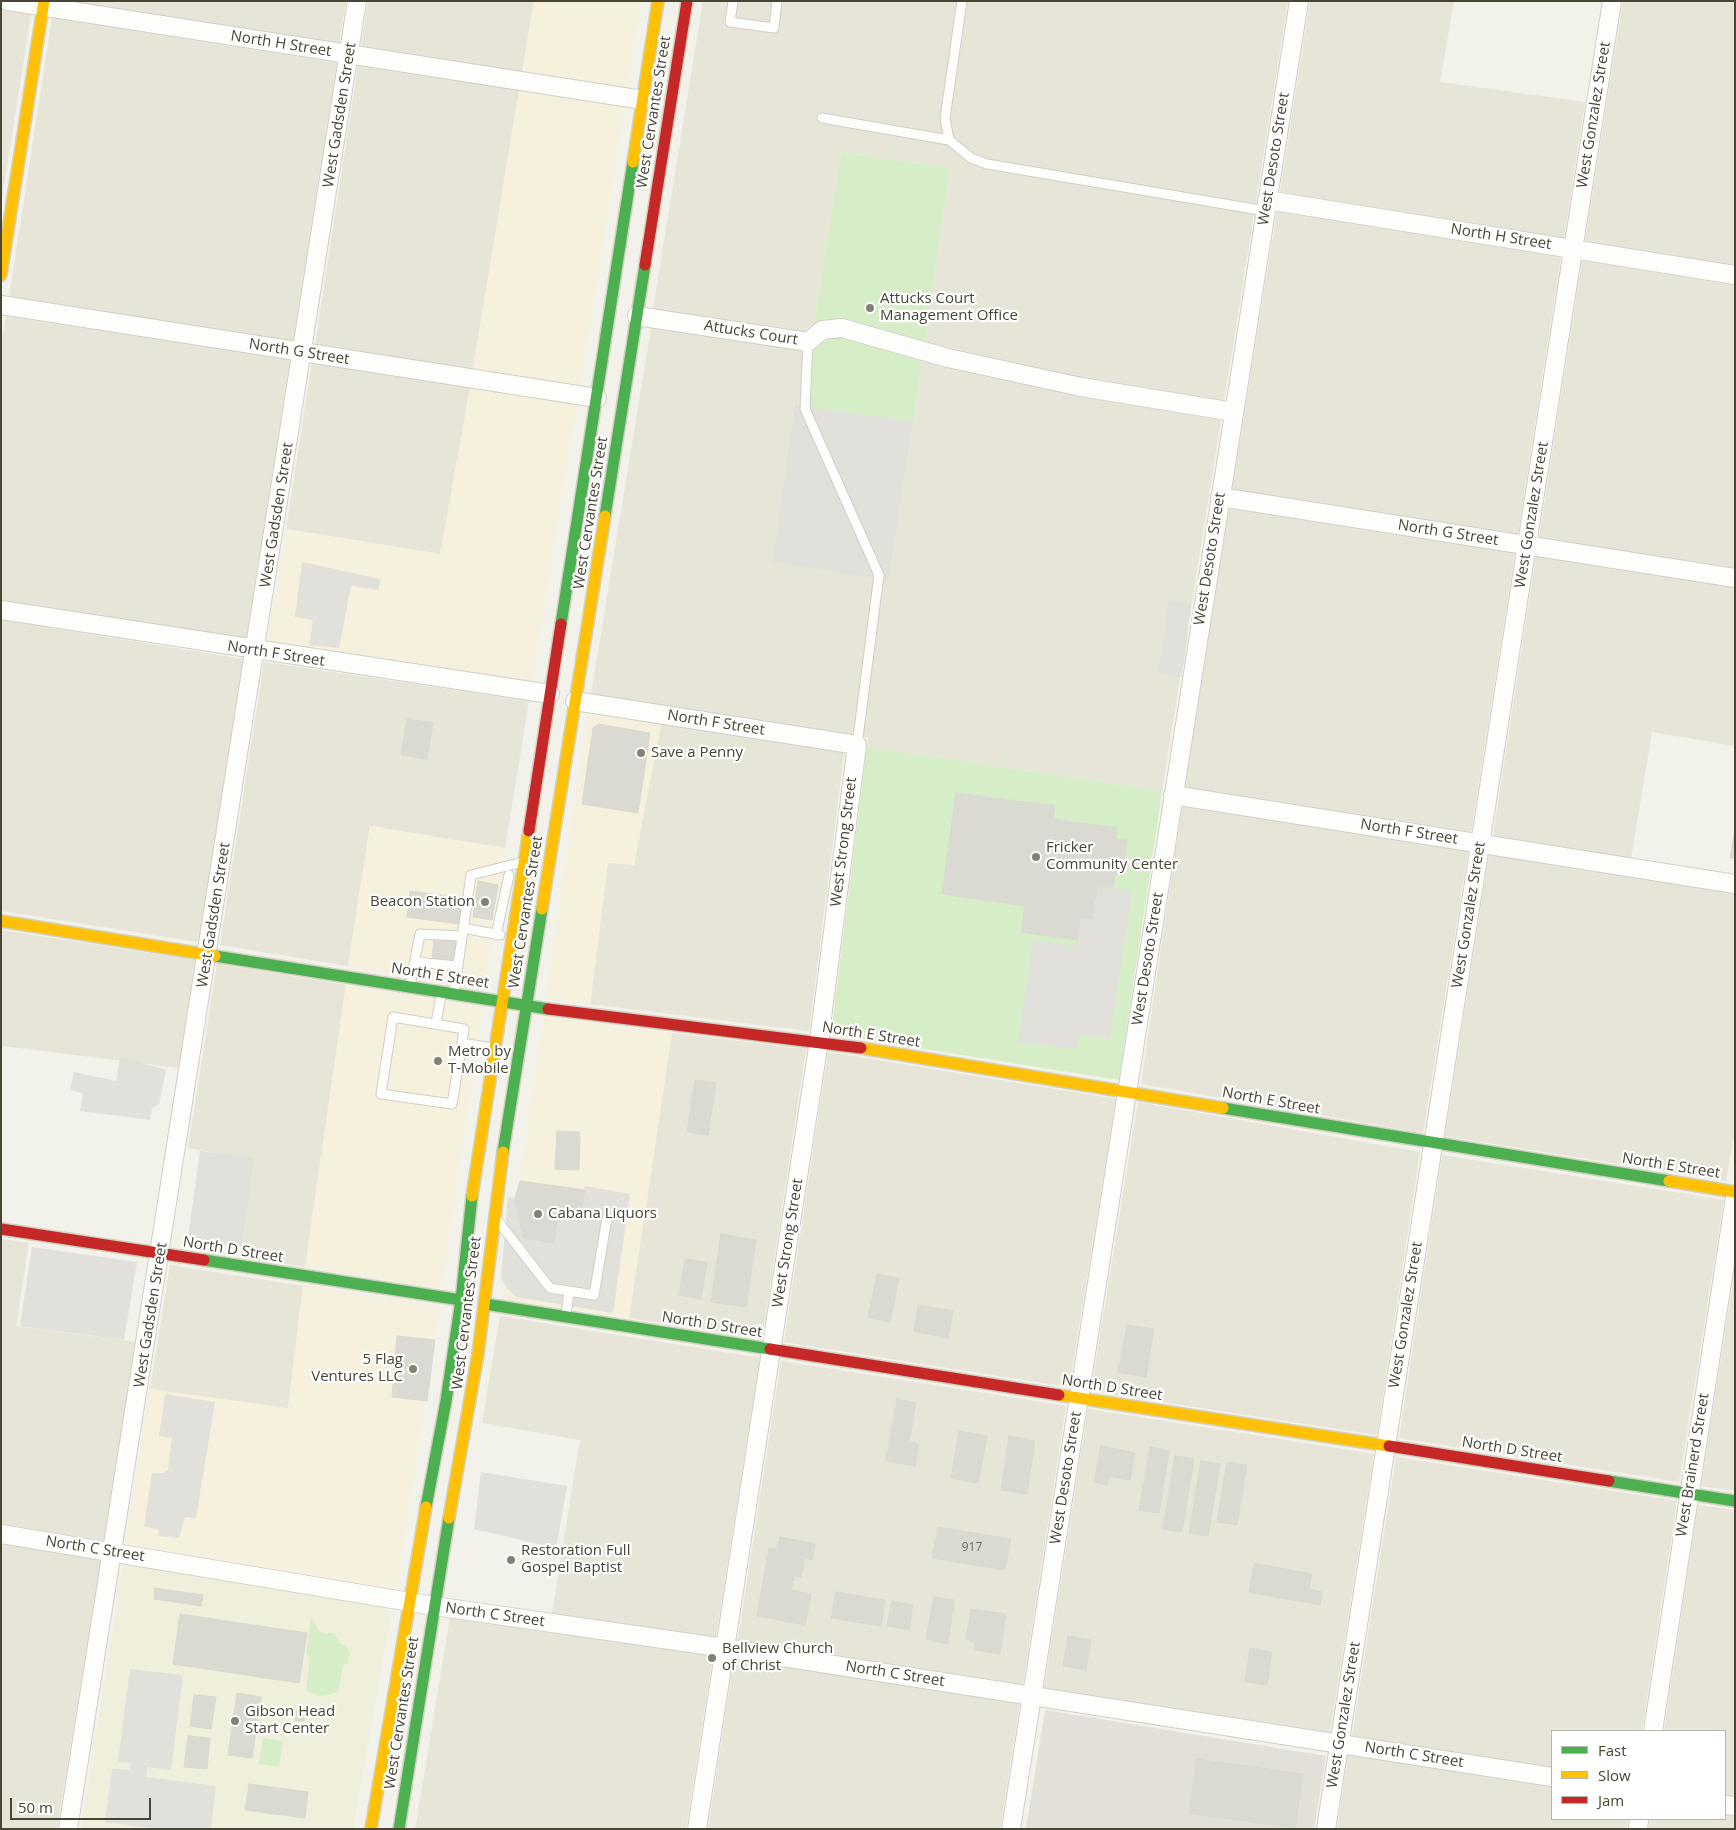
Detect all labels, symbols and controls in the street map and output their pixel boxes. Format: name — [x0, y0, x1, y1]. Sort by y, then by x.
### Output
street label: North H Street — [229, 27, 333, 61]
street label: West Cervantes Street — [633, 34, 675, 190]
street label: West Gonzalez Street — [1574, 40, 1614, 190]
street label: West Gadsden Street — [320, 41, 360, 189]
street label: West Desoto Street — [1255, 91, 1293, 227]
street label: North H Street — [1449, 220, 1553, 254]
place label: Attucks Court Management Office — [880, 290, 1018, 325]
marker: Attucks Court Management Office — [864, 302, 876, 314]
street label: Attucks Court — [703, 317, 799, 349]
street label: North G Street — [247, 335, 351, 369]
street label: West Cervantes Street — [570, 435, 612, 591]
street label: West Gonzalez Street — [1512, 440, 1552, 590]
street label: West Gadsden Street — [257, 441, 297, 589]
street label: West Desoto Street — [1191, 491, 1229, 627]
street label: North G Street — [1396, 516, 1500, 550]
street label: North F Street — [226, 637, 326, 671]
street label: North F Street — [666, 706, 766, 740]
place label: Save a Penny — [651, 744, 743, 762]
marker: Save a Penny — [635, 747, 647, 759]
street label: West Strong Street — [827, 776, 861, 908]
street label: North F Street — [1359, 815, 1459, 849]
street label: West Cervantes Street — [505, 834, 547, 990]
place label: Fricker Community Center — [1046, 839, 1178, 874]
street label: West Gonzalez Street — [1449, 840, 1489, 990]
street label: West Gadsden Street — [194, 841, 234, 989]
marker: Fricker Community Center — [1030, 851, 1042, 863]
street label: West Desoto Street — [1129, 891, 1167, 1027]
place label: Beacon Station — [370, 893, 475, 911]
marker: Beacon Station — [479, 896, 491, 908]
street label: North E Street — [390, 959, 490, 993]
street label: North E Street — [821, 1018, 921, 1052]
place label: Metro by T-Mobile — [448, 1043, 511, 1078]
marker: Metro by T-Mobile — [432, 1055, 444, 1067]
street label: North E Street — [1221, 1084, 1321, 1118]
street label: North E Street — [1621, 1149, 1721, 1183]
street label: West Strong Street — [769, 1177, 807, 1309]
place label: Cabana Liquors — [548, 1205, 657, 1223]
marker: Cabana Liquors — [532, 1208, 544, 1220]
street label: North D Street — [181, 1233, 285, 1267]
street label: West Cervantes Street — [449, 1235, 485, 1391]
street label: West Gonzalez Street — [1386, 1240, 1426, 1390]
street label: West Gadsden Street — [131, 1241, 171, 1389]
street label: North D Street — [660, 1308, 764, 1342]
place label: 5 Flag Ventures LLC — [311, 1351, 403, 1386]
marker: 5 Flag Ventures LLC — [407, 1363, 419, 1375]
street label: North D Street — [1060, 1371, 1164, 1405]
street label: West Brainerd Street — [1673, 1392, 1713, 1538]
street label: West Desoto Street — [1047, 1410, 1085, 1546]
street label: North D Street — [1460, 1433, 1564, 1467]
street label: North C Street — [44, 1532, 146, 1566]
house number: 917 — [962, 1541, 982, 1555]
place label: Restoration Full Gospel Baptist — [521, 1542, 630, 1577]
marker: Restoration Full Gospel Baptist — [505, 1554, 517, 1566]
street label: North C Street — [444, 1599, 546, 1631]
street label: West Cervantes Street — [381, 1635, 423, 1791]
place label: Bellview Church of Christ — [722, 1640, 833, 1675]
street label: West Gonzalez Street — [1324, 1640, 1364, 1790]
marker: Bellview Church of Christ — [706, 1652, 718, 1664]
street label: North C Street — [844, 1657, 946, 1691]
place label: Gibson Head Start Center — [245, 1703, 335, 1738]
marker: Gibson Head Start Center — [229, 1715, 241, 1727]
legend — [1551, 1730, 1726, 1820]
street label: North C Street — [1363, 1738, 1465, 1772]
text: Fast — [1598, 1740, 1627, 1760]
text: Slow — [1598, 1765, 1631, 1785]
scale bar — [12, 1788, 154, 1820]
text: Jam — [1598, 1790, 1624, 1810]
text: 50 m — [18, 1797, 53, 1817]

